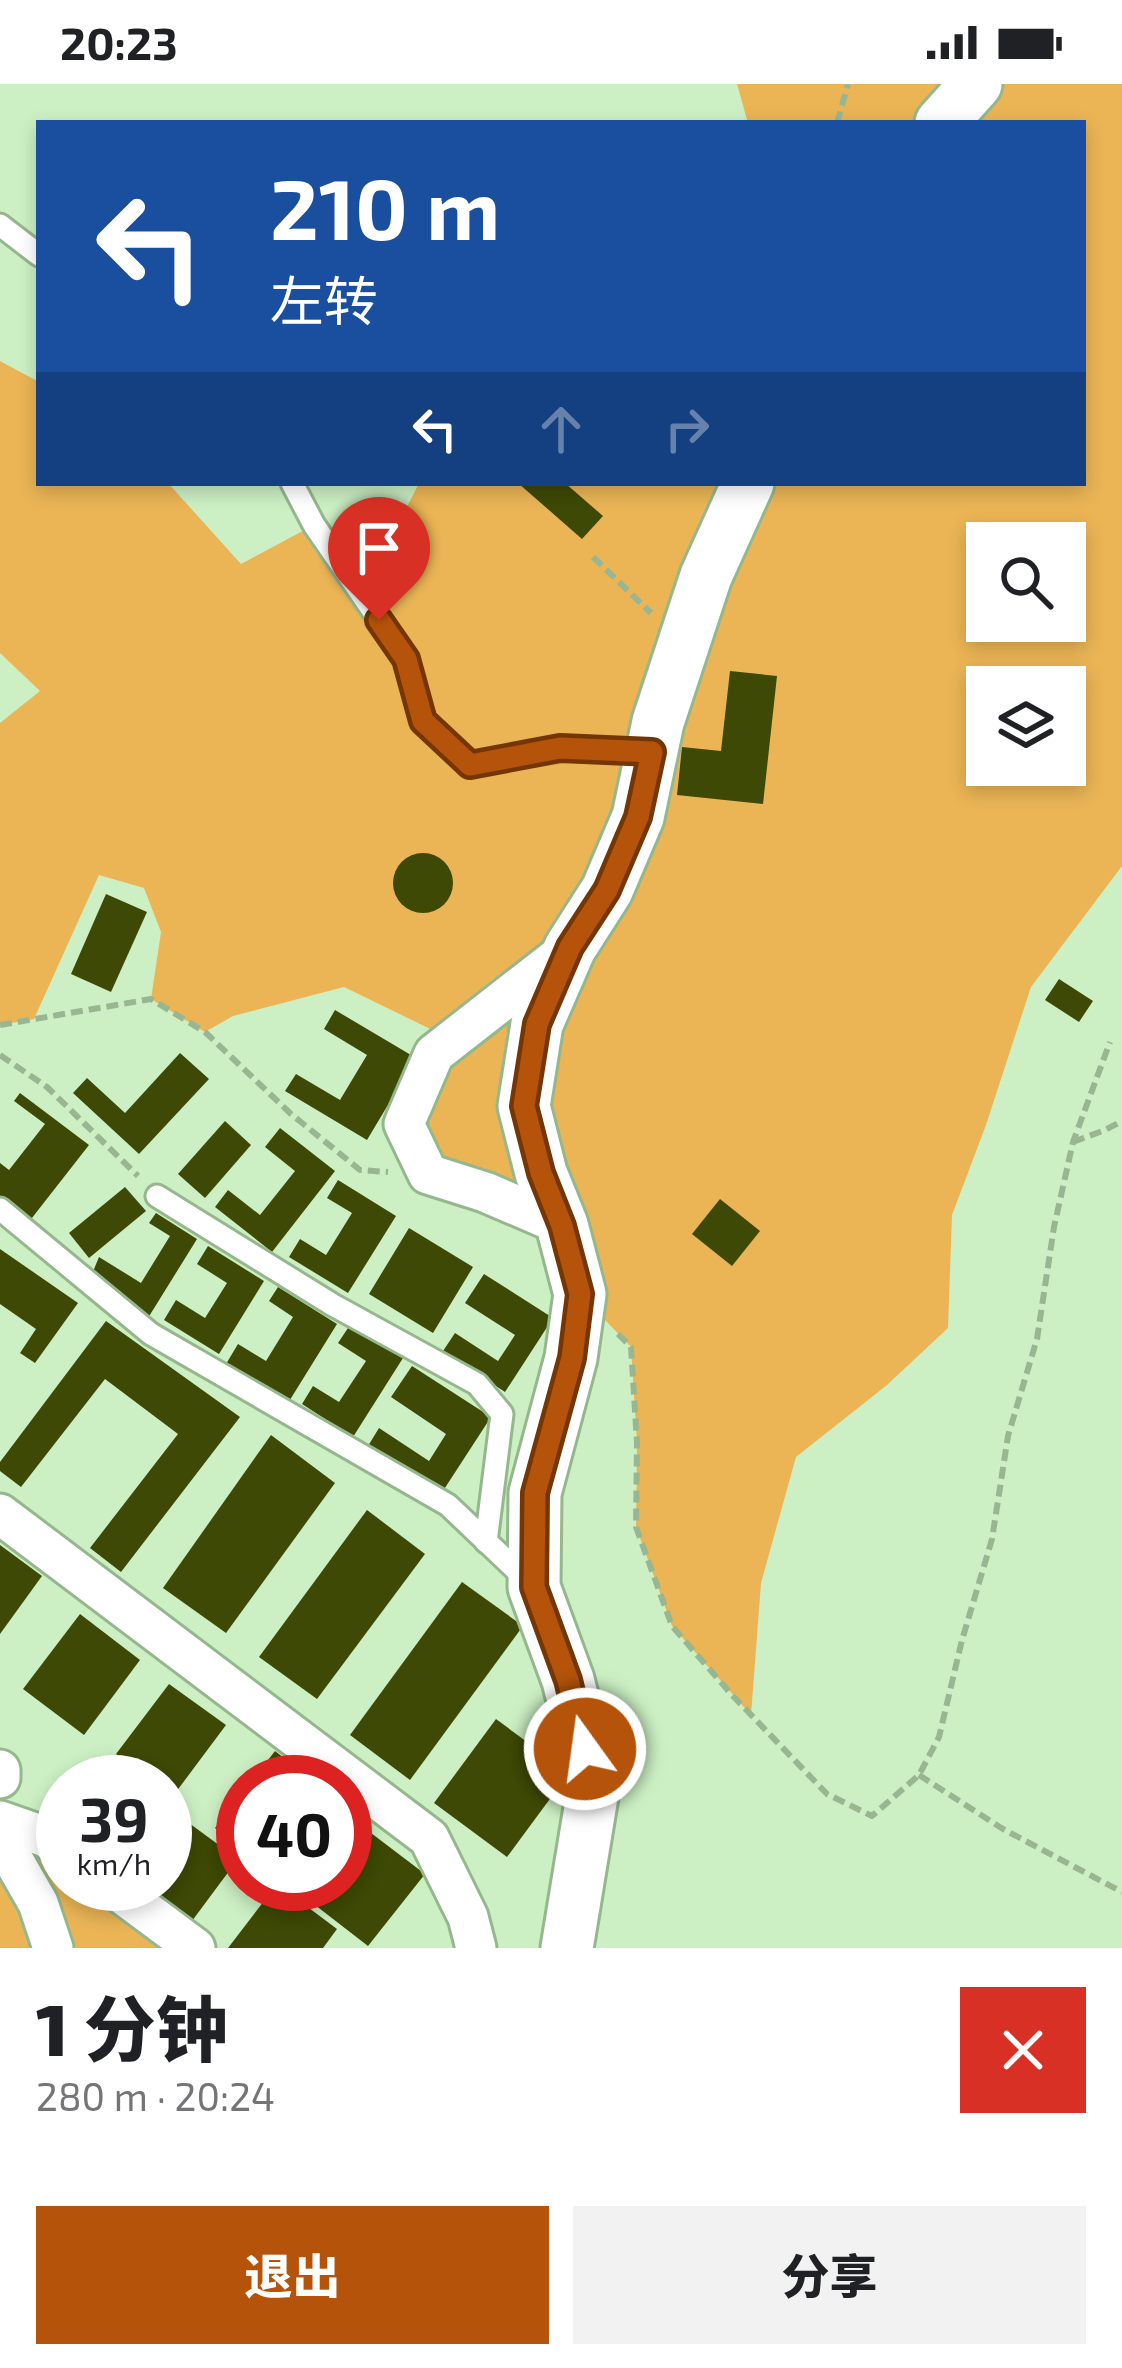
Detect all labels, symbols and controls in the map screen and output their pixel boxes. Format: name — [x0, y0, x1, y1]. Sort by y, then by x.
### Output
text: 20:23 — [60, 15, 178, 69]
text: 210 m — [270, 156, 500, 257]
icon: left — [72, 168, 228, 324]
text: 左转 — [270, 267, 378, 332]
icon: left — [402, 396, 468, 462]
icon: ahead — [528, 396, 594, 462]
icon: right — [654, 396, 720, 462]
pin — [328, 497, 430, 620]
icon: arrive — [346, 515, 412, 581]
map controls — [966, 522, 1086, 786]
button: search — [966, 522, 1086, 642]
button: layers — [966, 666, 1086, 786]
position arrow — [522, 1686, 648, 1812]
speed limit sign: 40 — [216, 1755, 372, 1911]
text: 39 — [79, 1782, 149, 1854]
text: km/h — [77, 1845, 151, 1881]
text: 1 分钟 — [36, 1984, 228, 2070]
button: close — [960, 1987, 1086, 2113]
text: 280 m · 20:24 — [36, 2072, 275, 2119]
button: 退出 — [36, 2206, 549, 2344]
button: 分享 — [573, 2206, 1086, 2344]

